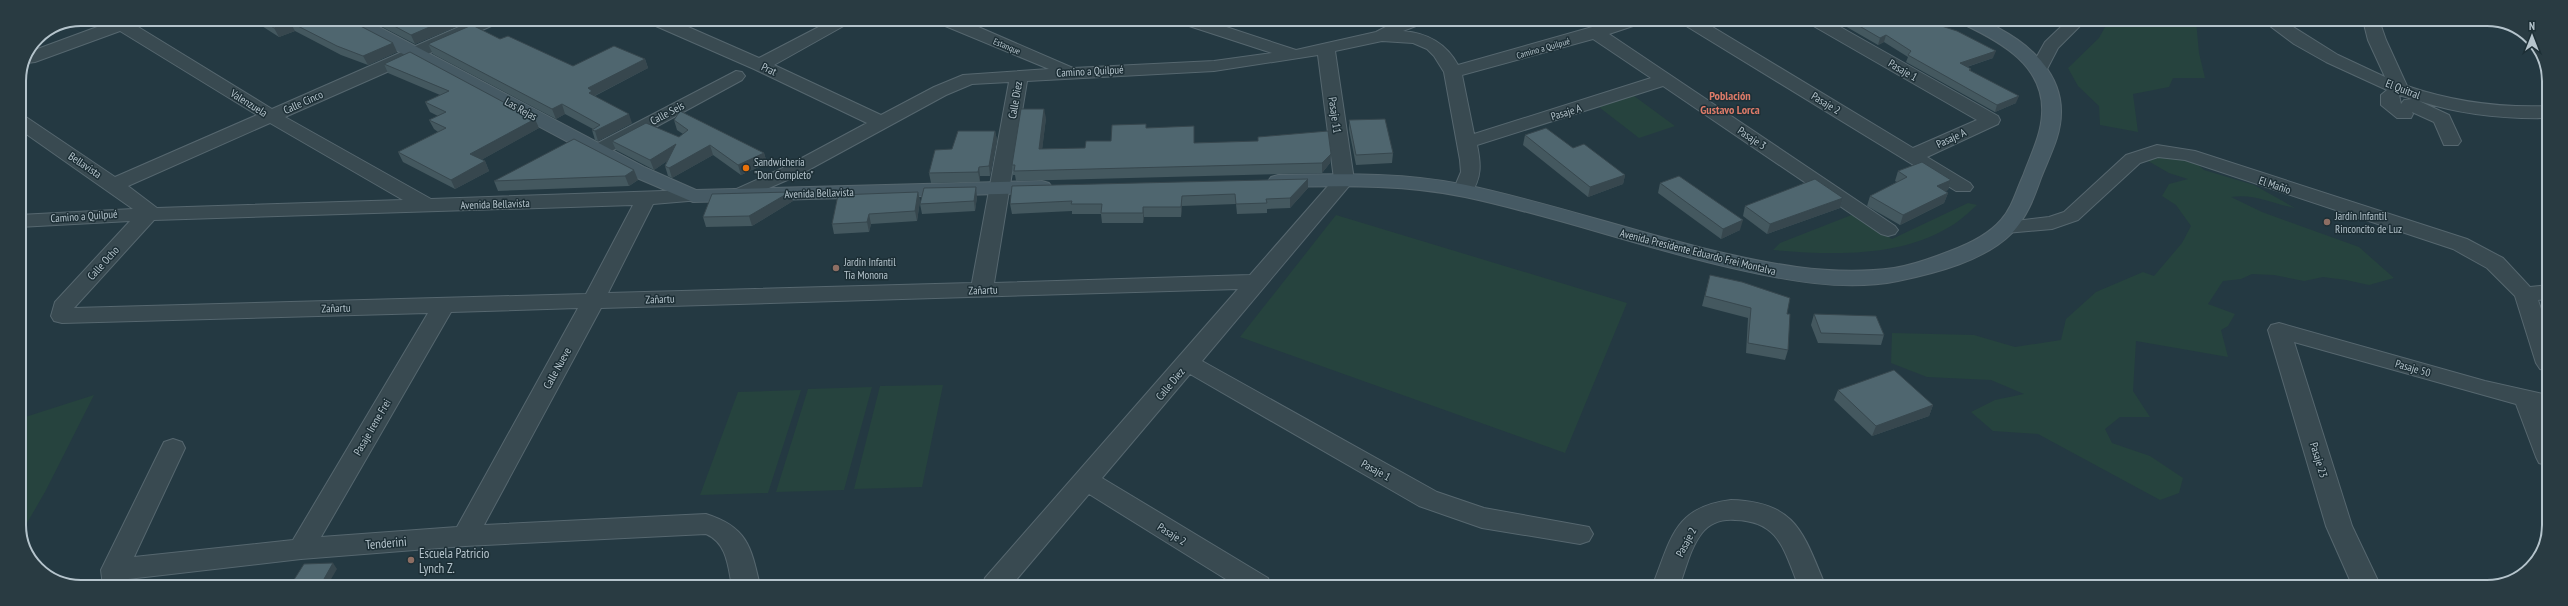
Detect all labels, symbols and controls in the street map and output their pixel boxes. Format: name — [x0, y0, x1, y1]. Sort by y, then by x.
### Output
north arrow — [2512, 16, 2552, 56]
text: N — [2529, 19, 2535, 33]
street label: Estanque — [992, 35, 1022, 57]
street label: Camino a Quilpué — [1515, 35, 1571, 61]
street label: Pasaje 1 — [1886, 56, 1920, 84]
street label: Prat — [759, 59, 779, 79]
street label: Camino a Quilpué — [1056, 62, 1124, 80]
street label: El Quitral — [2384, 76, 2423, 102]
street label: Calle Diez — [1005, 80, 1025, 120]
street label: Valenzuela — [227, 86, 270, 120]
street label: Calle Cinco — [281, 87, 325, 117]
district label: Población Gustavo Lorca — [1700, 88, 1760, 117]
street label: Pasaje 2 — [1809, 89, 1843, 117]
street label: Las Rejas — [502, 94, 540, 124]
street label: Pasaje 11 — [1326, 96, 1344, 134]
street label: Calle Seis — [648, 98, 687, 128]
street label: Pasaje A — [1549, 100, 1584, 123]
street label: Pasaje 3 — [1735, 123, 1769, 153]
street label: Pasaje A — [1934, 125, 1969, 151]
street label: Bellavista — [66, 149, 104, 181]
place label: Sandwichería "Don Completo" — [754, 155, 814, 182]
marker: Sandwichería "Don Completo" — [741, 163, 751, 173]
street label: El Mañío — [2257, 173, 2293, 197]
street label: Avenida Bellavista — [784, 185, 854, 201]
street label: Avenida Bellavista — [460, 196, 530, 212]
street label: Camino a Quilpué — [50, 207, 119, 225]
place label: Jardín Infantil Rinconcito de Luz — [2334, 209, 2402, 236]
marker: Jardín Infantil Rinconcito de Luz — [2322, 217, 2332, 227]
street label: Avenida Presidente Eduardo Frei Montalva — [1619, 226, 1777, 278]
street label: Calle Ocho — [84, 243, 122, 283]
place label: Jardín Infantil Tía Monona — [843, 255, 896, 282]
marker: Jardín Infantil Tía Monona — [831, 263, 841, 273]
street label: Zañartu — [968, 282, 998, 298]
street label: Zañartu — [645, 291, 675, 307]
street label: Zañartu — [321, 300, 351, 316]
street label: Calle Nueve — [540, 344, 574, 391]
street label: Pasaje 50 — [2394, 356, 2432, 380]
street label: Calle Diez — [1152, 365, 1188, 403]
street label: Pasaje Irene Frei — [350, 396, 394, 458]
street label: Pasaje 23 — [2307, 441, 2331, 479]
street label: Pasaje 1 — [1359, 456, 1393, 484]
street label: Pasaje 2 — [1155, 520, 1189, 548]
street label: Pasaje 2 — [1672, 525, 1700, 559]
street label: Tenderini — [365, 533, 408, 553]
place label: Escuela Patricio Lynch Z. — [419, 545, 490, 577]
marker: Escuela Patricio Lynch Z. — [406, 555, 416, 565]

